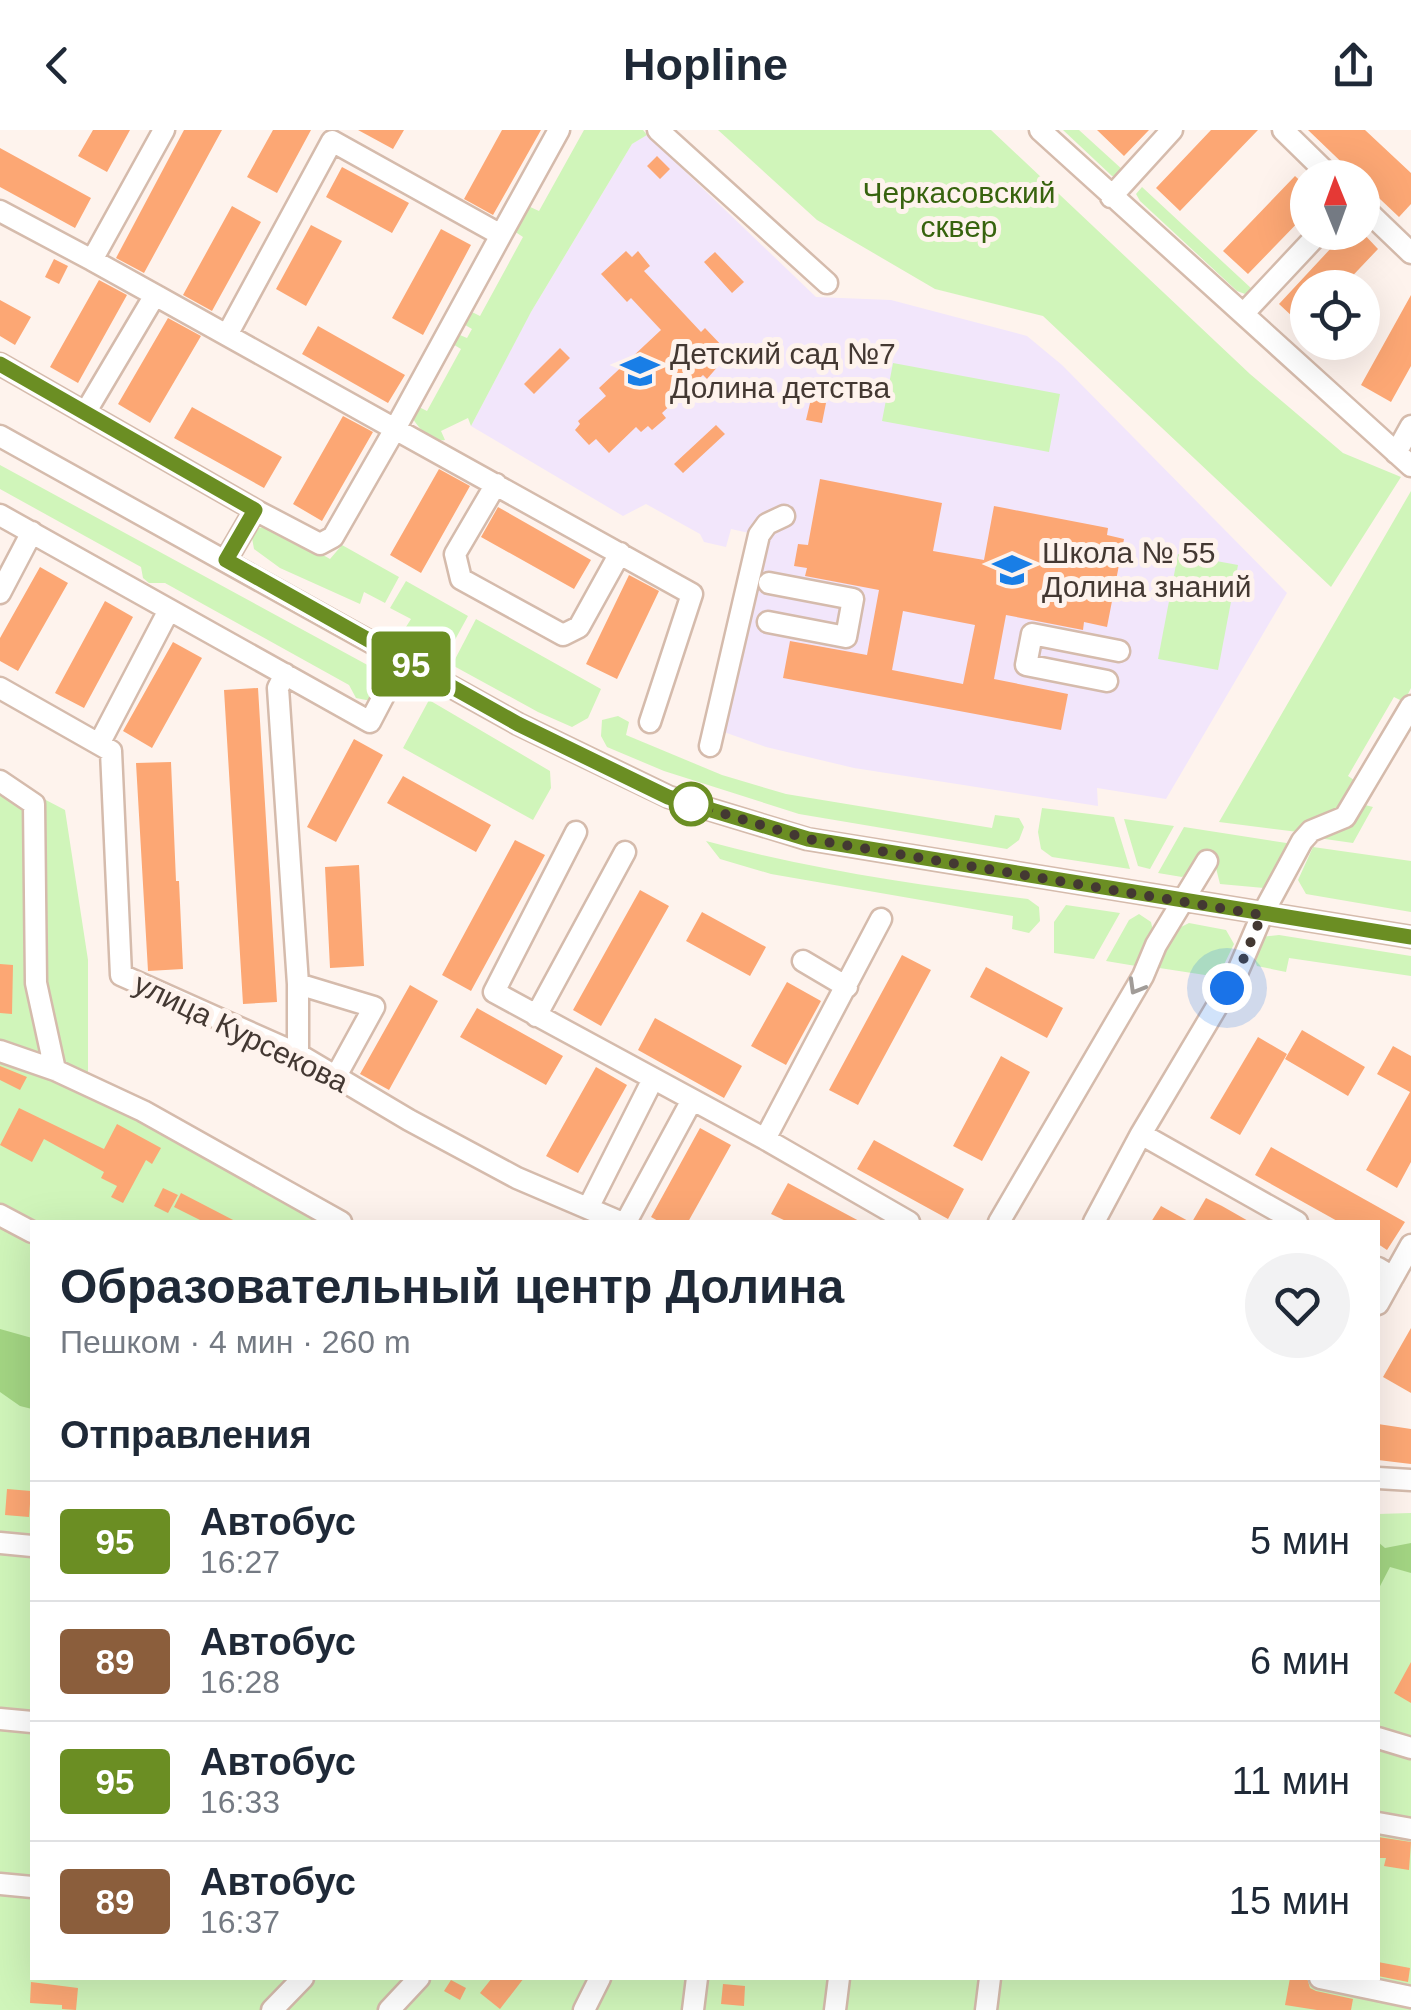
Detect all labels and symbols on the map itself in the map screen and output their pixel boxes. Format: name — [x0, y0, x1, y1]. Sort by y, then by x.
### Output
north arrow — [1290, 160, 1380, 250]
park label: Черкасовский сквер — [862, 176, 1056, 243]
place label: Детский сад №7 Долина детства — [670, 337, 896, 404]
school or university icon: Детский сад №7 Долина детства — [619, 350, 661, 392]
place label: Школа № 55 Долина знаний — [1042, 536, 1252, 603]
school or university icon: Школа № 55 Долина знаний — [991, 549, 1033, 591]
line badge: 95 — [366, 632, 456, 696]
unlabelled marker — [670, 783, 712, 825]
your location — [1202, 963, 1252, 1013]
street label: улица Курсекова — [129, 966, 354, 1099]
one-way arrow — [1129, 976, 1148, 994]

